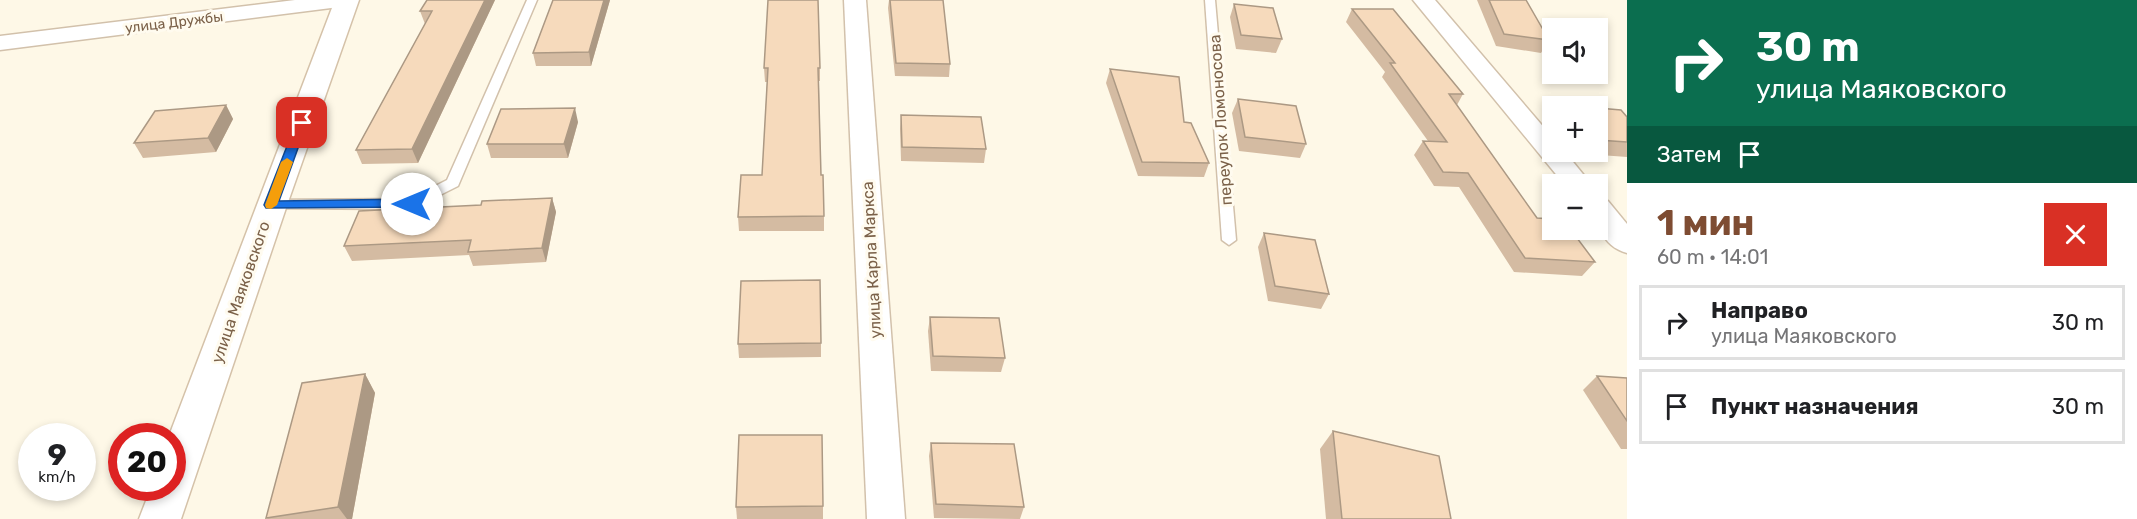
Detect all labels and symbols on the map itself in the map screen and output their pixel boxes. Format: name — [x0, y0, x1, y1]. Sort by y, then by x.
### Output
street label: улица Дружбы — [124, 8, 224, 37]
street label: переулок Ломоносова — [1205, 34, 1236, 206]
pin — [276, 97, 327, 148]
position arrow — [380, 172, 444, 236]
street label: улица Карла Маркса — [858, 181, 885, 339]
street label: улица Маяковского — [207, 219, 274, 366]
speed limit sign: 20 — [108, 423, 186, 501]

